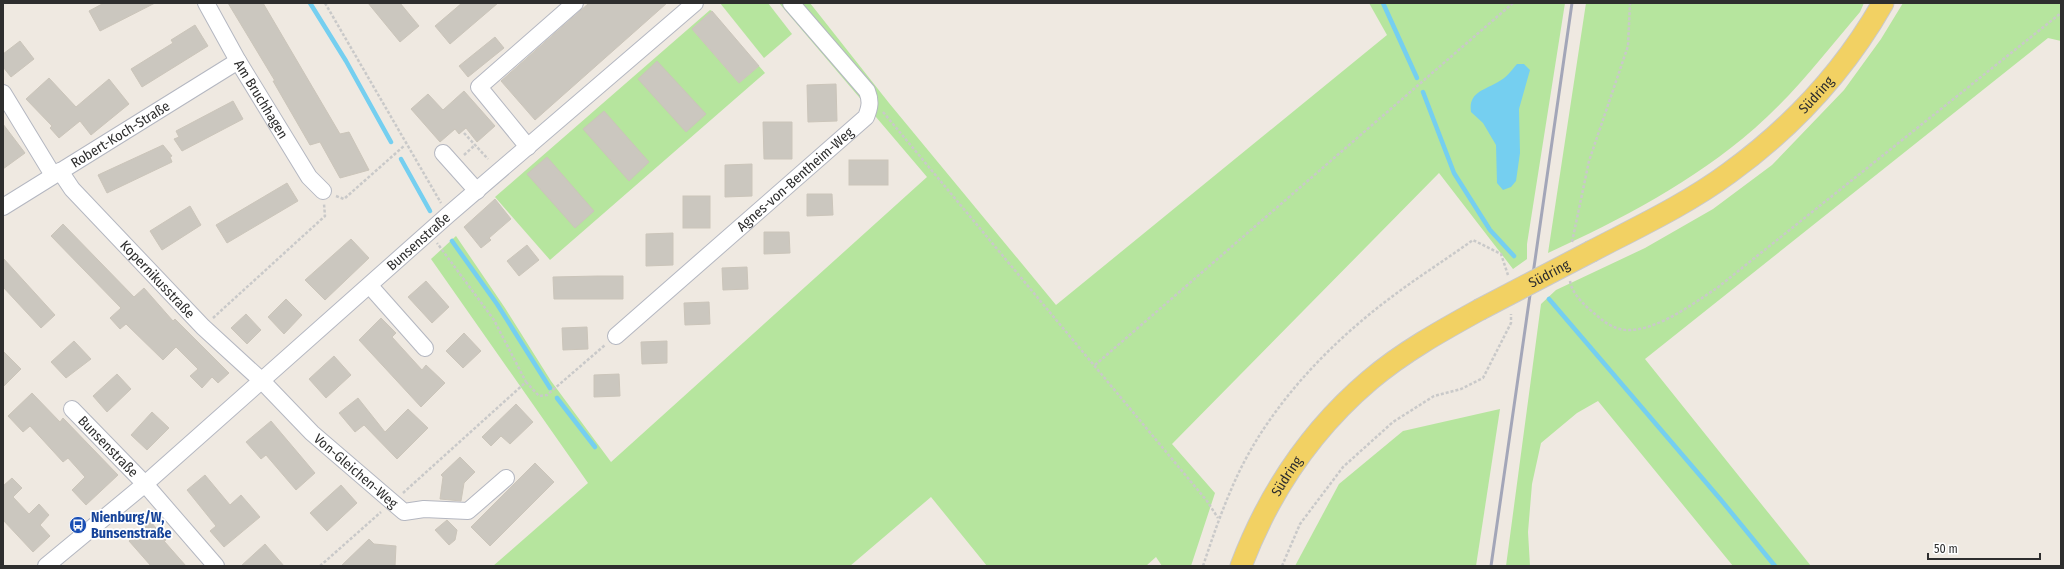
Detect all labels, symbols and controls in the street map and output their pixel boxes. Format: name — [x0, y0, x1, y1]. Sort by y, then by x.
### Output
street label: Am Bruchhagen — [230, 57, 292, 142]
street label: Südring — [1795, 73, 1838, 117]
street label: Robert-Koch-Straße — [68, 97, 173, 172]
street label: Agnes-von-Bentheim-Weg — [734, 124, 857, 235]
street label: Bunsenstraße — [383, 209, 454, 274]
street label: Kopernikusstraße — [116, 237, 198, 322]
street label: Südring — [1526, 256, 1573, 292]
street label: Bunsenstraße — [74, 412, 142, 481]
street label: Von-Gleichen-Weg — [310, 430, 402, 512]
street label: Südring — [1268, 453, 1306, 499]
place label: Nienburg/W, Bunsenstraße — [91, 509, 172, 542]
bus stop icon: Nienburg/W, Bunsenstraße — [68, 515, 88, 535]
scale bar — [1928, 535, 2040, 561]
text: 50 m — [1934, 542, 1958, 556]

